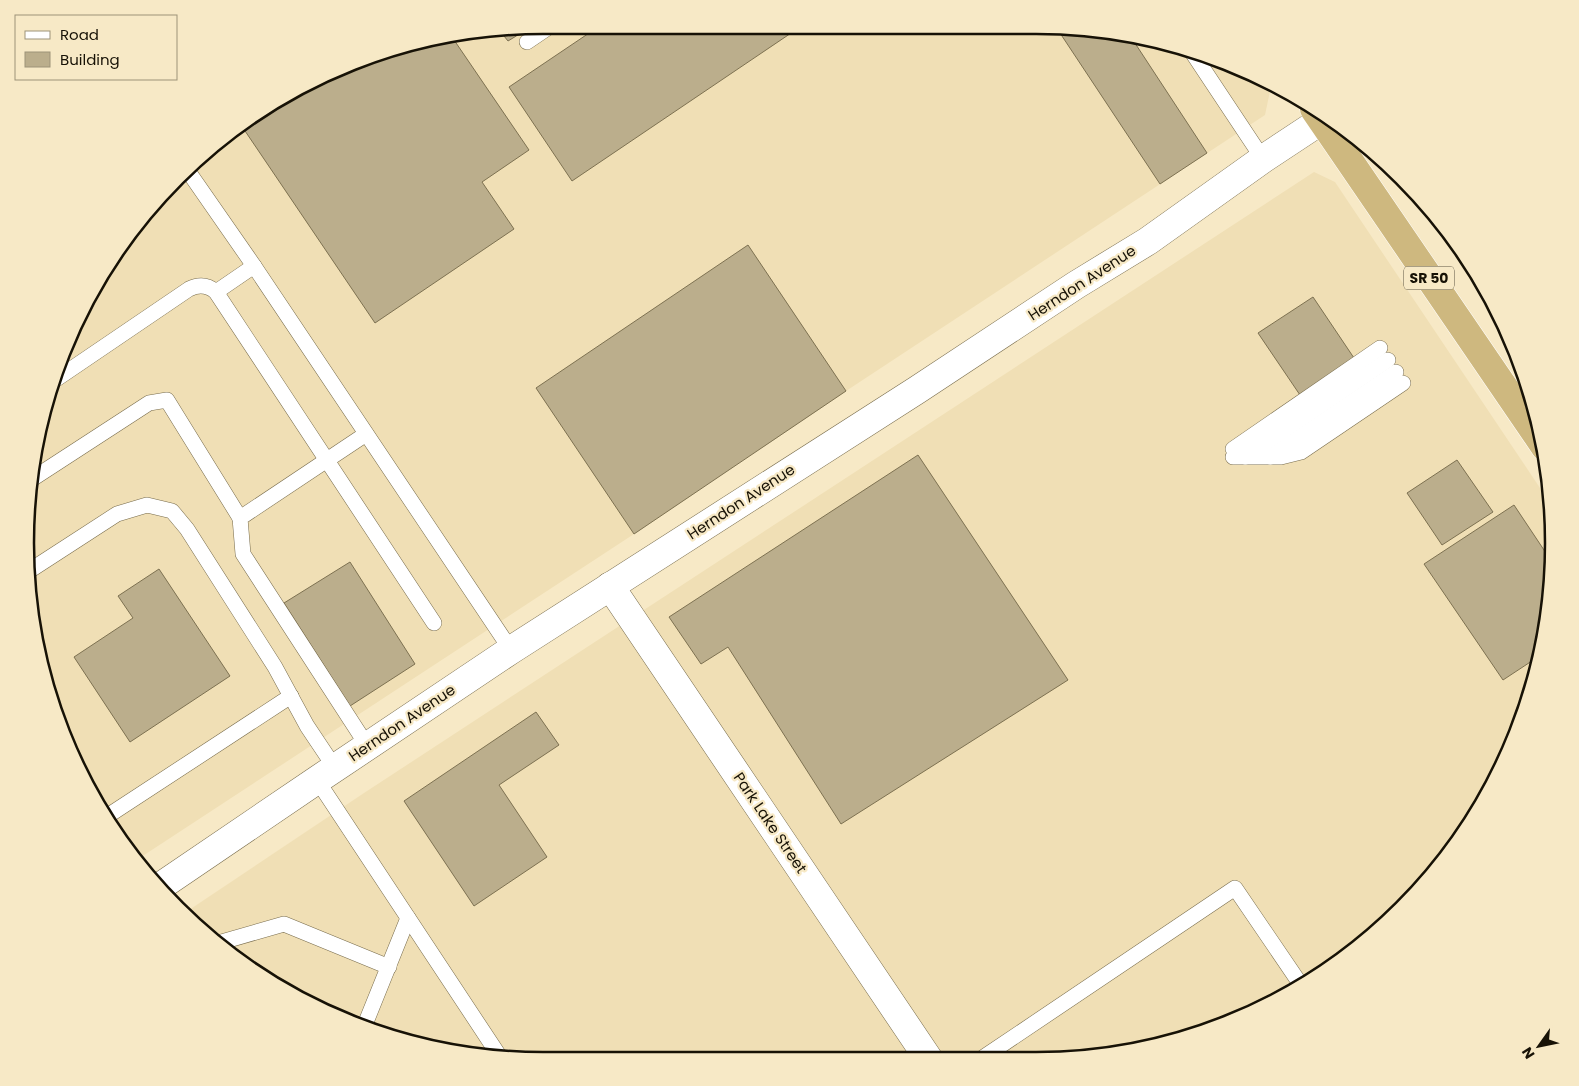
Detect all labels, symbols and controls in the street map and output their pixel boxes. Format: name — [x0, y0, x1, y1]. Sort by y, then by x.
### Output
legend — [15, 15, 178, 80]
text: Road — [60, 24, 99, 45]
text: Building — [60, 49, 120, 70]
street label: Herndon Avenue — [1024, 240, 1140, 325]
road number: SR 50 — [1404, 266, 1454, 290]
street label: Herndon Avenue — [683, 459, 799, 544]
street label: Herndon Avenue — [344, 679, 459, 766]
street label: Park Lake Street — [729, 768, 812, 877]
north arrow — [1514, 1021, 1564, 1071]
text: N — [1517, 1043, 1539, 1063]

